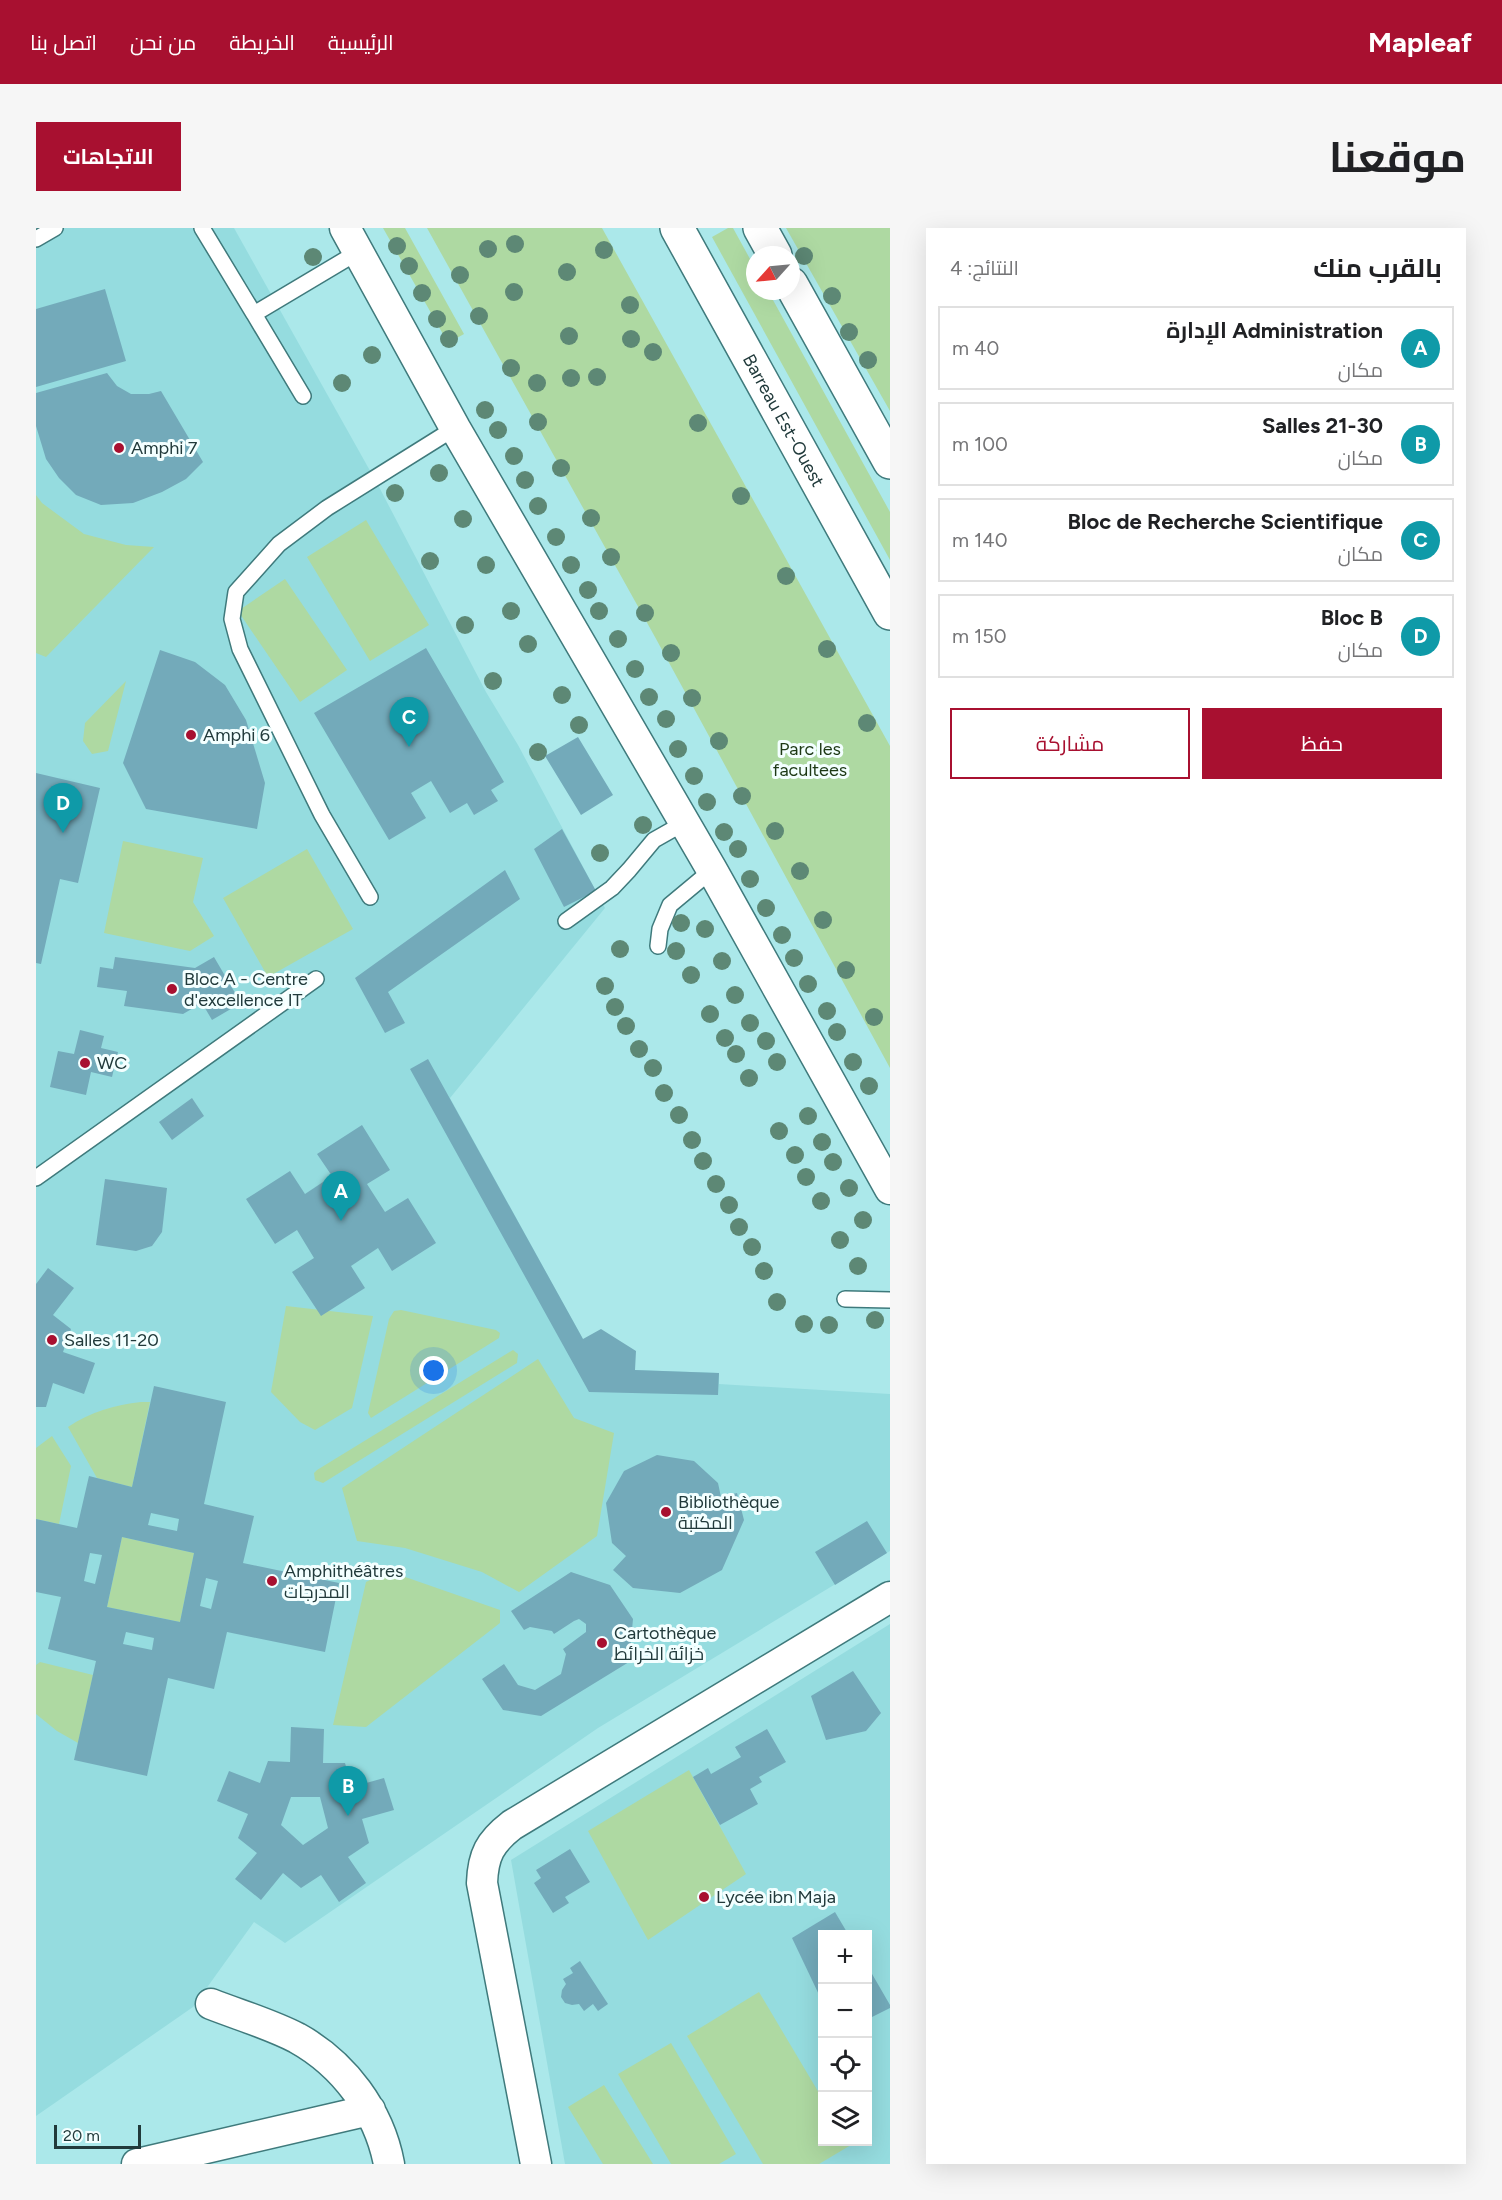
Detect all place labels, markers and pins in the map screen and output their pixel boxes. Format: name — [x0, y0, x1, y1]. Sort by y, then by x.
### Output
place label: Amphi 7 — [131, 437, 198, 459]
marker: Amphi 7 — [112, 441, 126, 455]
pin: C — [390, 698, 428, 747]
place label: Amphi 6 — [203, 724, 270, 746]
marker: Amphi 6 — [184, 728, 198, 742]
pin: D — [44, 784, 82, 833]
place label: Bloc A - Centre d'excellence IT — [184, 968, 308, 1011]
marker: Bloc A - Centre d'excellence IT — [165, 982, 179, 996]
place label: WC — [97, 1052, 127, 1074]
marker: WC — [78, 1056, 92, 1070]
pin: A — [322, 1172, 360, 1221]
place label: Salles 11-20 — [64, 1329, 159, 1351]
marker: Salles 11-20 — [45, 1333, 59, 1347]
place label: Bibliothèque المكتبة — [678, 1491, 779, 1534]
marker: Bibliothèque المكتبة — [659, 1505, 673, 1519]
place label: Amphithéâtres المدرجات — [284, 1560, 403, 1603]
marker: Amphithéâtres المدرجات — [265, 1574, 279, 1588]
place label: Cartothèque خزائة الخرائط — [614, 1622, 717, 1665]
marker: Cartothèque خزائة الخرائط — [595, 1636, 609, 1650]
pin: B — [328, 1766, 368, 1816]
place label: Lycée ibn Maja — [716, 1886, 836, 1908]
marker: Lycée ibn Maja — [697, 1890, 711, 1904]

